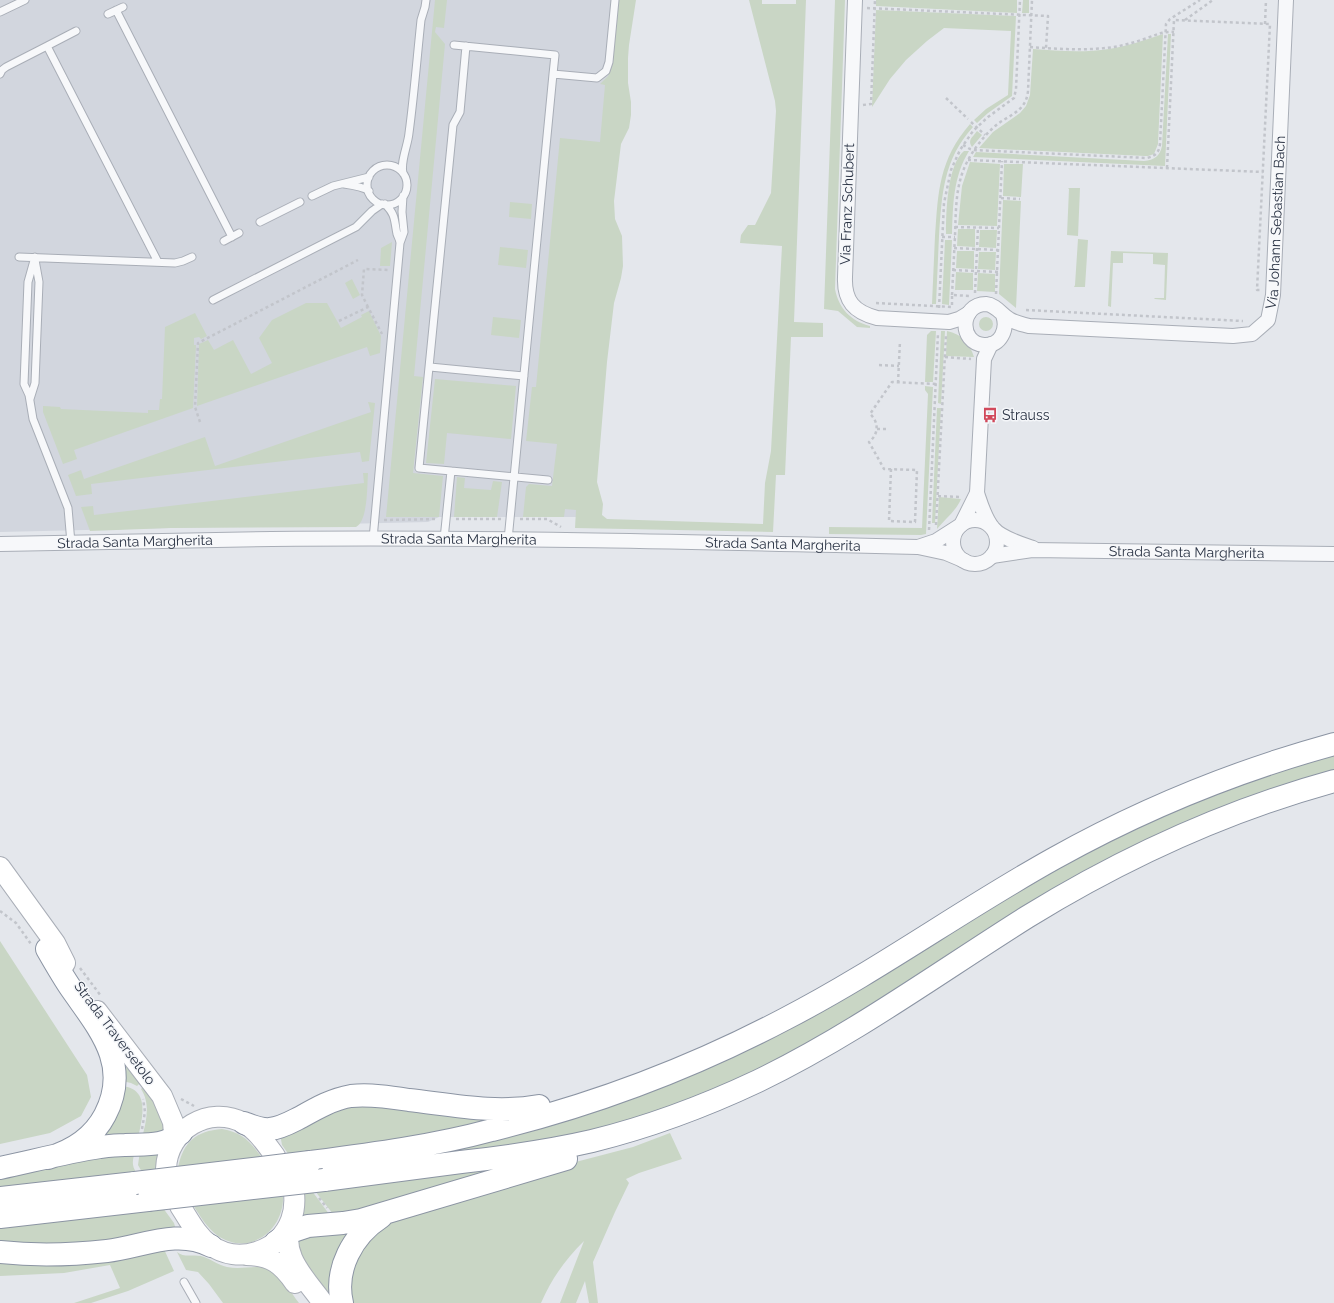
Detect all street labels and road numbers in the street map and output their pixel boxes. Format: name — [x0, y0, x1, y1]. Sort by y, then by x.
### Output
street label: Via Johann Sebastian Bach — [1262, 135, 1288, 311]
street label: Via Franz Schubert — [837, 143, 857, 265]
street label: Strada Santa Margherita — [381, 531, 537, 548]
street label: Strada Santa Margherita — [57, 532, 213, 551]
street label: Strada Santa Margherita — [705, 534, 861, 554]
street label: Strada Santa Margherita — [1109, 543, 1264, 561]
street label: Strada Traversetolo — [71, 978, 159, 1088]

